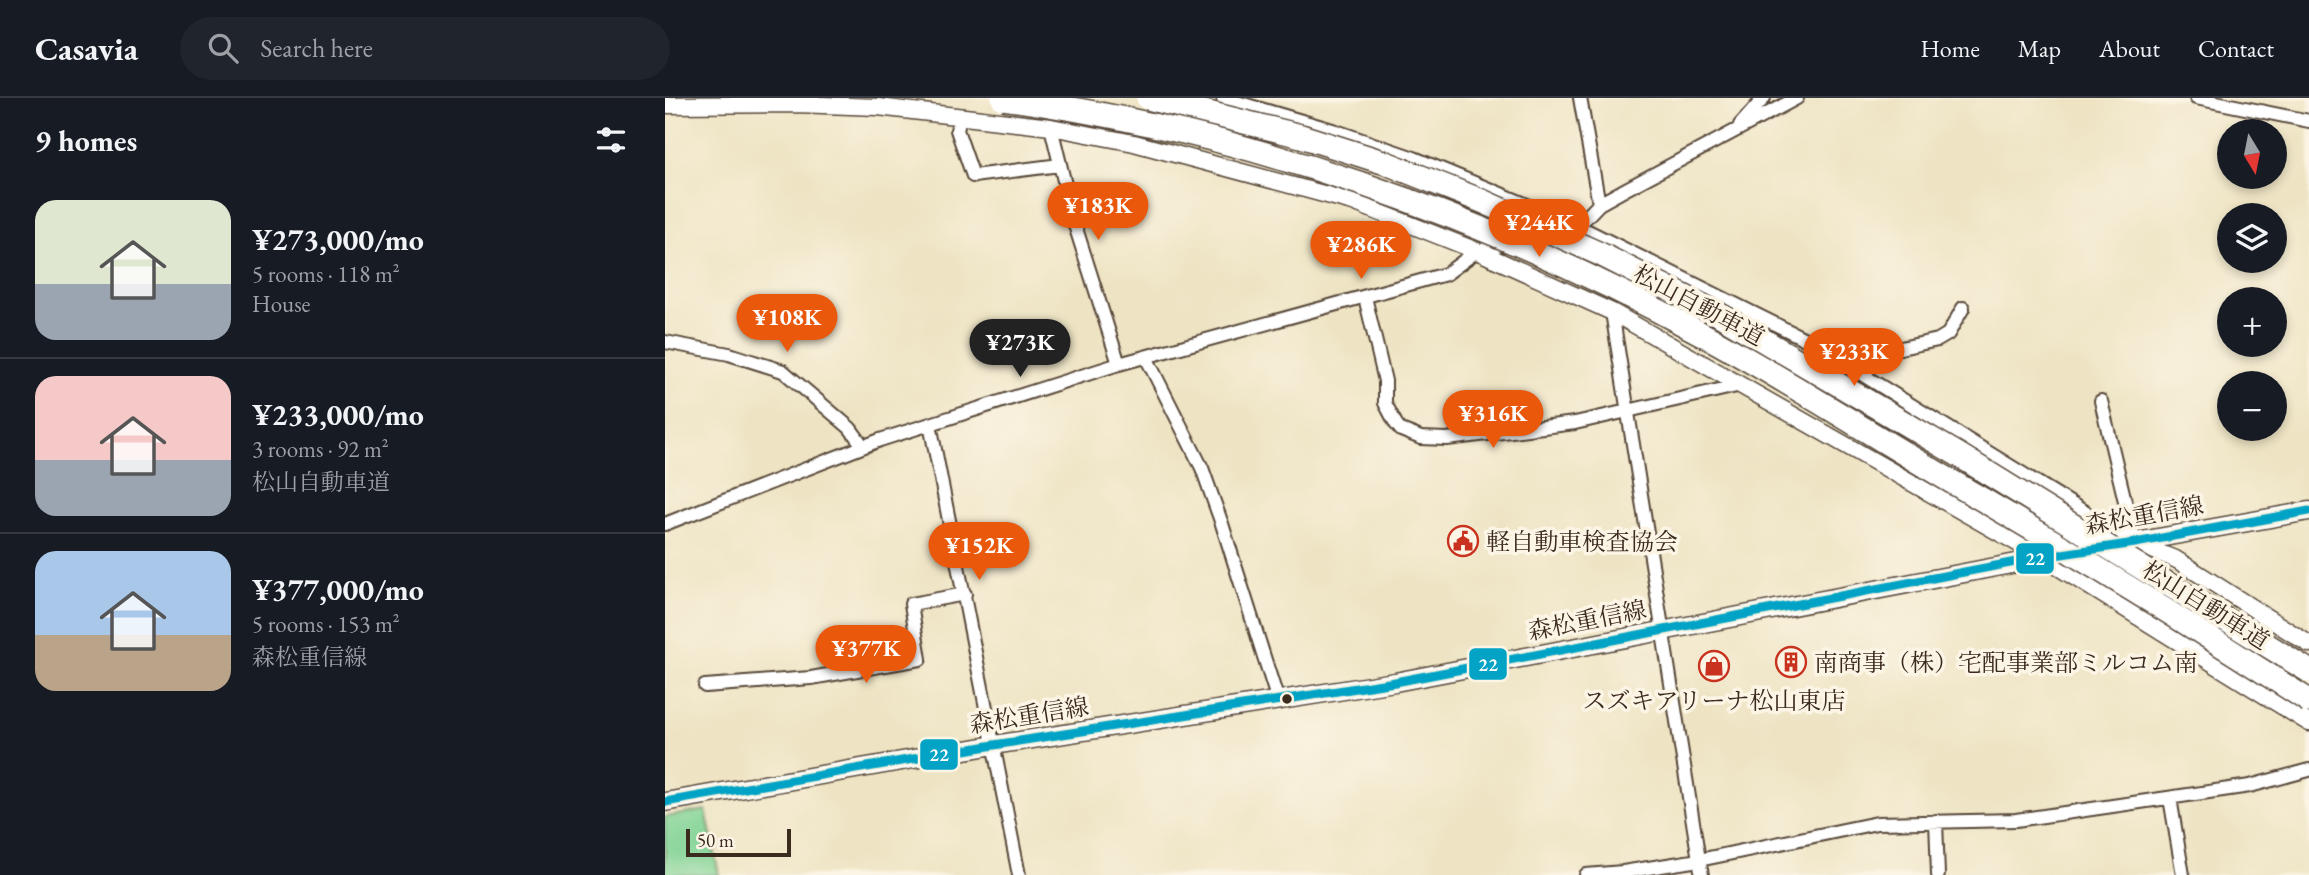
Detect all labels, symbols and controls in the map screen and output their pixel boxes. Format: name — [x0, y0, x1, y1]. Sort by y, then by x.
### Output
search box — [180, 17, 670, 80]
text: Casavia — [35, 27, 138, 70]
icon: search — [204, 29, 242, 67]
text: Search here — [260, 31, 373, 65]
text: Home — [1920, 33, 1980, 64]
text: Map — [2018, 33, 2061, 64]
text: About — [2099, 33, 2160, 64]
text: Contact — [2198, 33, 2274, 64]
north arrow — [2217, 119, 2287, 189]
map controls — [2217, 119, 2287, 441]
text: 9 homes — [35, 121, 137, 160]
icon: filters — [592, 121, 630, 159]
pin: ¥183K — [1049, 183, 1147, 242]
text: ¥183K — [1063, 190, 1133, 220]
pin: ¥244K — [1490, 200, 1588, 259]
button: layers — [2217, 203, 2287, 273]
text: ¥244K — [1504, 207, 1574, 237]
text: ¥273,000/mo — [252, 220, 424, 259]
pin: ¥286K — [1312, 222, 1410, 281]
icon: home — [91, 228, 175, 312]
text: ¥286K — [1326, 229, 1396, 259]
street label: 松山自動車道 — [1628, 258, 1770, 352]
text: 5 rooms · 118 m² — [252, 259, 400, 289]
button: + — [2217, 287, 2287, 357]
text: House — [252, 289, 311, 319]
pin: ¥108K — [738, 294, 836, 354]
text: ¥108K — [752, 302, 822, 332]
pin: ¥273K — [971, 320, 1069, 379]
text: ¥273K — [985, 327, 1055, 357]
pin: ¥233K — [1805, 328, 1903, 388]
text: ¥233K — [1819, 336, 1889, 366]
button: − — [2217, 371, 2287, 441]
pin: ¥316K — [1444, 390, 1542, 450]
text: ¥233,000/mo — [252, 395, 424, 434]
text: ¥316K — [1458, 398, 1528, 428]
icon: home — [91, 404, 175, 488]
text: 3 rooms · 92 m² — [252, 434, 389, 464]
text: 松山自動車道 — [252, 467, 390, 497]
street label: 森松重信線 — [2082, 489, 2206, 541]
pin: ¥152K — [930, 522, 1028, 582]
public building icon: 軽自動車検査協会 — [1446, 524, 1480, 558]
place label: 軽自動車検査協会 — [1486, 526, 1678, 557]
text: ¥152K — [944, 530, 1014, 560]
line badge: 22 — [2015, 542, 2055, 575]
text: 22 — [2025, 546, 2045, 571]
street label: 松山自動車道 — [2137, 554, 2275, 656]
text: ¥377,000/mo — [252, 570, 424, 609]
icon: home — [91, 579, 175, 663]
street label: 森松重信線 — [1525, 593, 1649, 647]
text: 5 rooms · 153 m² — [252, 609, 400, 639]
pin: ¥377K — [817, 626, 915, 685]
text: ¥377K — [831, 633, 901, 663]
text: 森松重信線 — [252, 642, 367, 672]
building icon: 南商事（株）宅配事業部ミルコム南 — [1774, 645, 1808, 679]
line badge: 22 — [1468, 647, 1508, 681]
place label: 南商事（株）宅配事業部ミルコム南 — [1814, 647, 2198, 678]
shop icon: スズキアリーナ松山東店 — [1697, 649, 1731, 683]
text: 22 — [1478, 652, 1498, 677]
place label: スズキアリーナ松山東店 — [1582, 685, 1846, 716]
street label: 森松重信線 — [967, 690, 1091, 740]
unlabelled marker — [1280, 692, 1294, 706]
line badge: 22 — [919, 738, 959, 771]
text: 22 — [929, 742, 949, 767]
scale bar — [686, 826, 791, 858]
text: 50 m — [697, 828, 734, 853]

